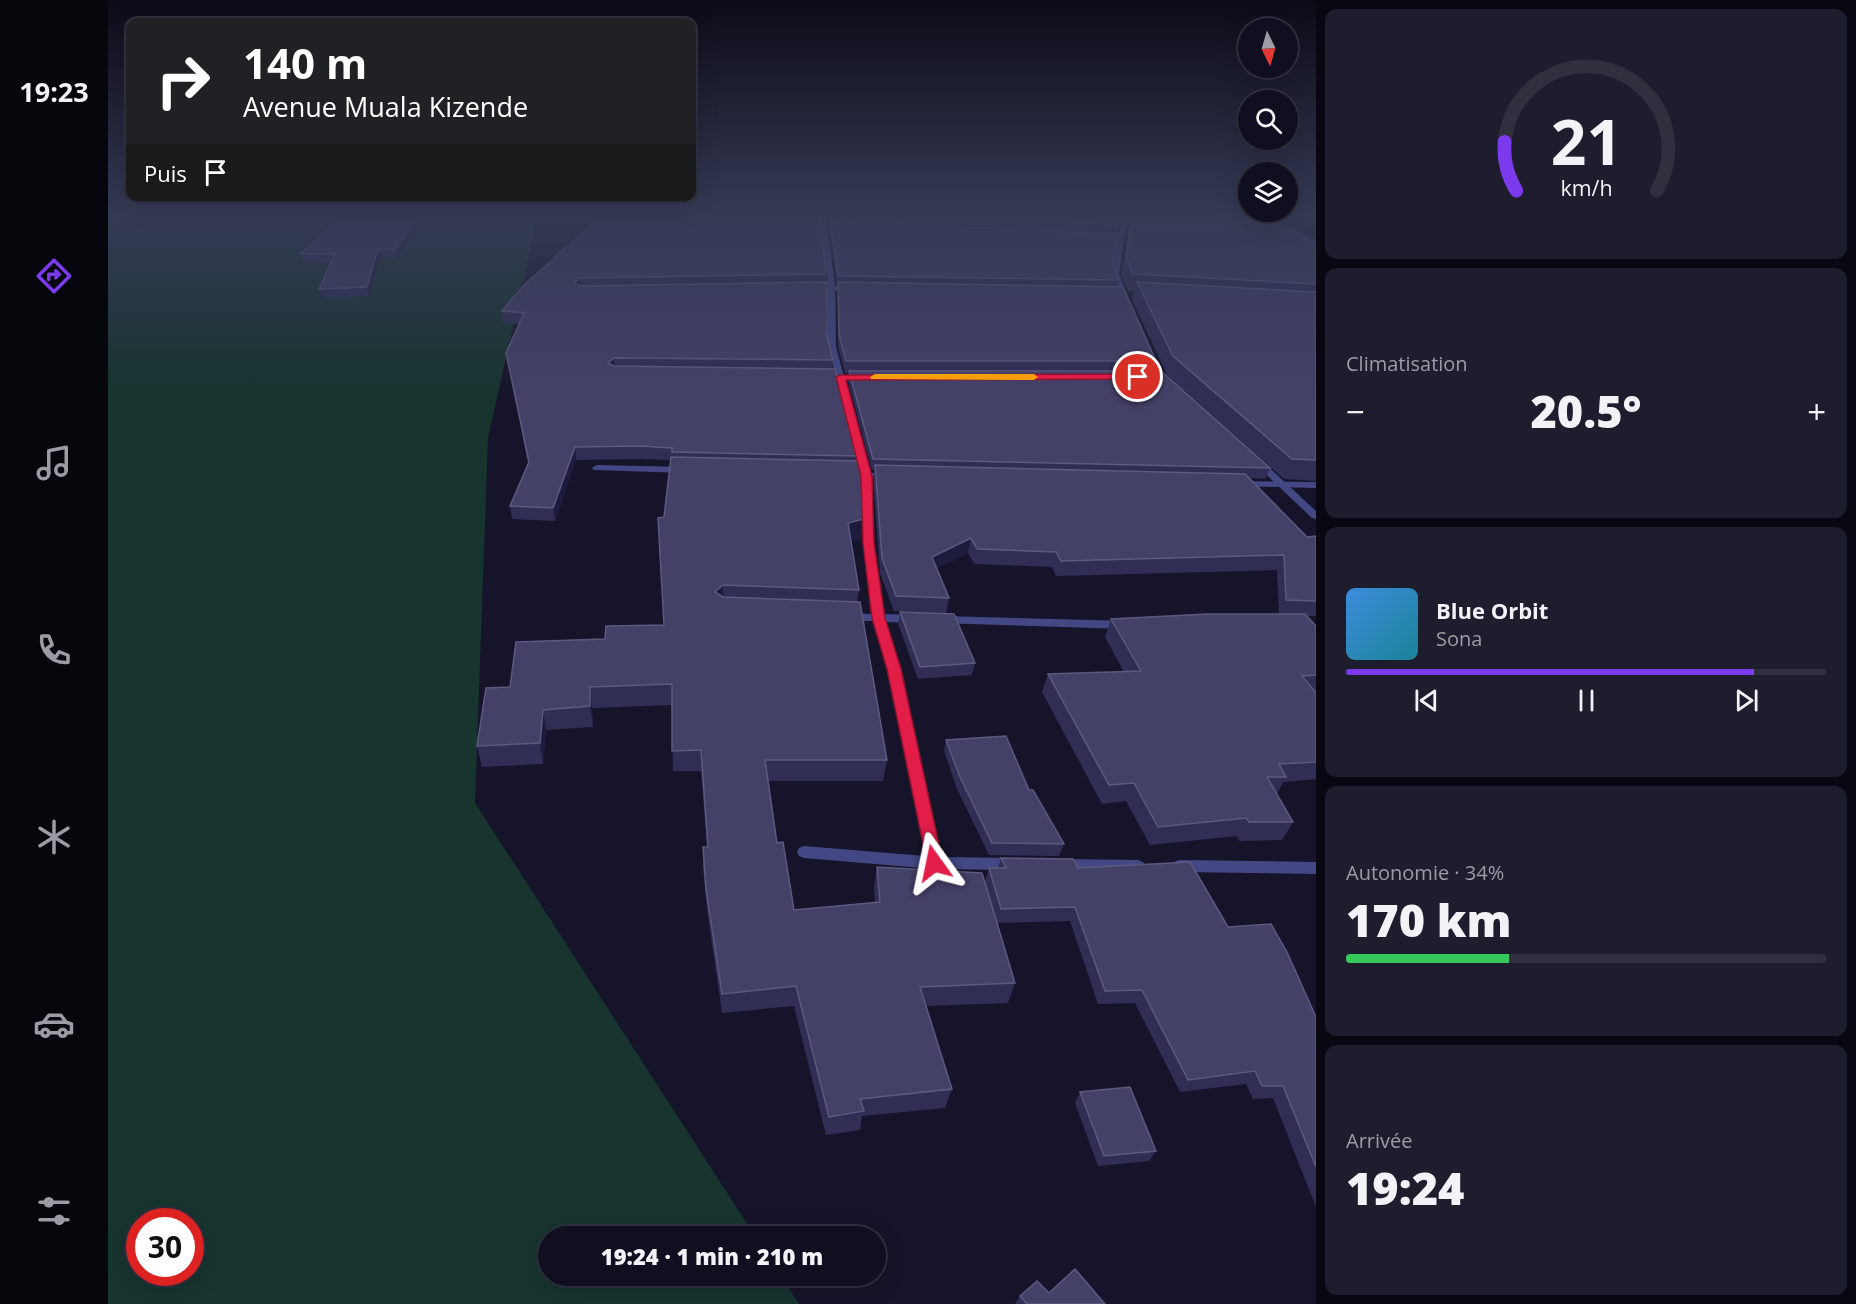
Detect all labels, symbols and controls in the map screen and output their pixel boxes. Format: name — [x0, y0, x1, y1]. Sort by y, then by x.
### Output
north arrow — [1238, 18, 1298, 78]
map controls — [1238, 18, 1298, 222]
text: 140 m — [243, 34, 367, 91]
icon: right — [144, 42, 222, 120]
text: 19:23 — [19, 73, 89, 110]
text: Avenue Muala Kizende — [243, 88, 528, 125]
button: search — [1238, 90, 1298, 150]
text: 21 — [1550, 98, 1622, 183]
icon: arrive — [199, 156, 232, 189]
text: Puis — [144, 158, 187, 188]
button: layers — [1238, 162, 1298, 222]
text: km/h — [1560, 173, 1612, 202]
icon: directions — [33, 255, 75, 297]
text: Climatisation — [1346, 350, 1468, 377]
pin — [1112, 351, 1163, 402]
icon: arrive — [1121, 360, 1154, 393]
text: 20.5° — [1530, 380, 1642, 441]
text: − — [1346, 389, 1365, 434]
text: + — [1807, 389, 1826, 434]
icon: music — [33, 442, 75, 484]
text: Blue Orbit — [1436, 595, 1548, 625]
text: Sona — [1436, 625, 1482, 652]
icon: phone — [33, 629, 75, 671]
icon: previous — [1410, 684, 1443, 717]
icon: pause — [1570, 684, 1603, 717]
icon: next — [1730, 684, 1763, 717]
icon: climate — [33, 816, 75, 858]
position arrow — [902, 831, 966, 895]
text: Autonomie · 34% — [1346, 859, 1504, 886]
text: 170 km — [1346, 889, 1511, 950]
icon: car — [33, 1003, 75, 1045]
text: Arrivée — [1346, 1127, 1413, 1154]
text: 19:24 — [1346, 1157, 1464, 1218]
icon: filters — [33, 1190, 75, 1232]
speed limit sign: 30 — [126, 1208, 204, 1286]
text: 19:24 · 1 min · 210 m — [601, 1241, 823, 1271]

